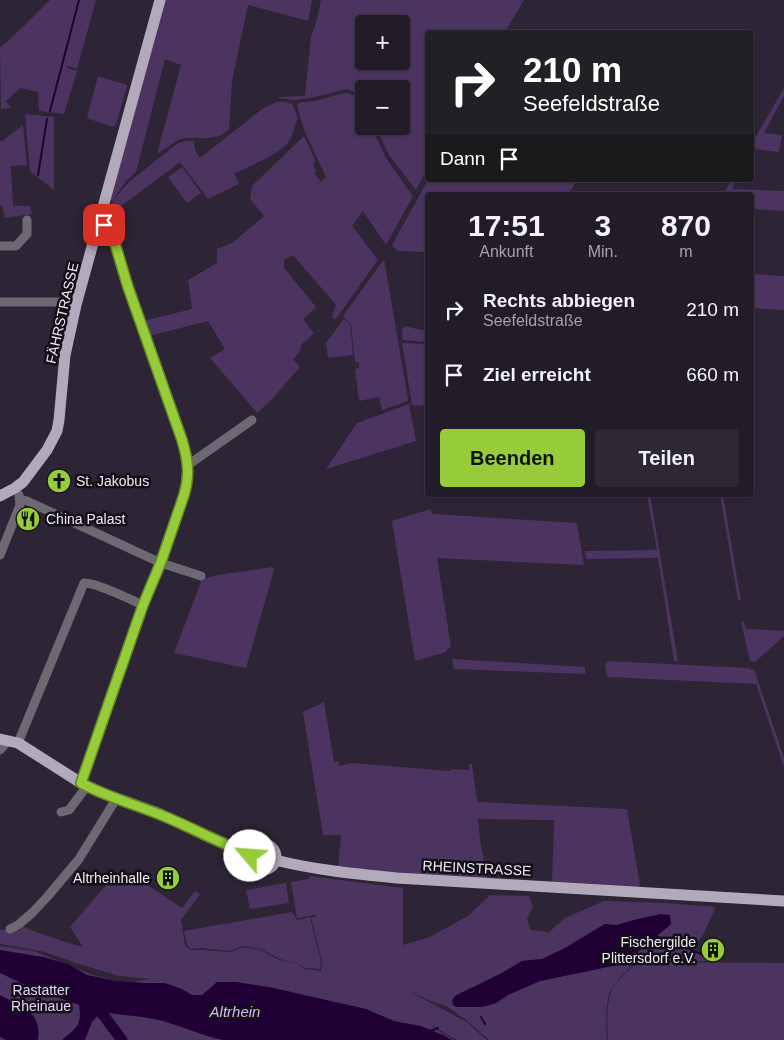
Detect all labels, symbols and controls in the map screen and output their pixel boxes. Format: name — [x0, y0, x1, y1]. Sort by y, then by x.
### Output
map controls — [355, 15, 410, 135]
button: + — [355, 15, 410, 70]
icon: right — [440, 50, 505, 115]
text: 210 m — [523, 50, 622, 89]
button: − — [355, 80, 410, 135]
text: Seefeldstraße — [523, 91, 660, 116]
icon: arrive — [495, 145, 523, 173]
text: Dann — [440, 148, 485, 169]
pin — [83, 204, 125, 246]
text: 17:51 — [468, 209, 545, 242]
text: 3 — [594, 209, 611, 242]
text: 870 — [661, 209, 711, 242]
icon: arrive — [90, 211, 118, 239]
text: Ankunft — [479, 243, 533, 260]
text: Min. — [588, 243, 618, 260]
text: m — [679, 243, 693, 260]
street label: FÄHRSTRASSE — [43, 261, 81, 365]
text: Rechts abbiegen — [483, 290, 635, 311]
icon: right — [440, 296, 468, 324]
text: 210 m — [686, 299, 739, 320]
text: Seefeldstraße — [483, 312, 583, 329]
icon: arrive — [440, 361, 468, 389]
text: Ziel erreicht — [483, 364, 591, 385]
text: 660 m — [686, 364, 739, 385]
button: Beenden — [440, 429, 585, 487]
button: Teilen — [595, 429, 739, 487]
church icon: St. Jakobus — [46, 468, 72, 494]
place label: St. Jakobus — [76, 473, 149, 489]
restaurant icon: China Palast — [15, 506, 41, 532]
place label: China Palast — [46, 511, 125, 527]
position arrow — [223, 829, 275, 881]
street label: RHEINSTRASSE — [422, 857, 532, 879]
building icon: Altrheinhalle — [155, 865, 181, 891]
place label: Altrheinhalle — [73, 870, 150, 886]
place label: Fischergilde Plittersdorf e.V. — [602, 934, 696, 966]
building icon: Fischergilde Plittersdorf e.V. — [700, 937, 726, 963]
park label: Rastatter Rheinaue — [11, 982, 71, 1014]
water label: Altrhein — [209, 1003, 260, 1020]

